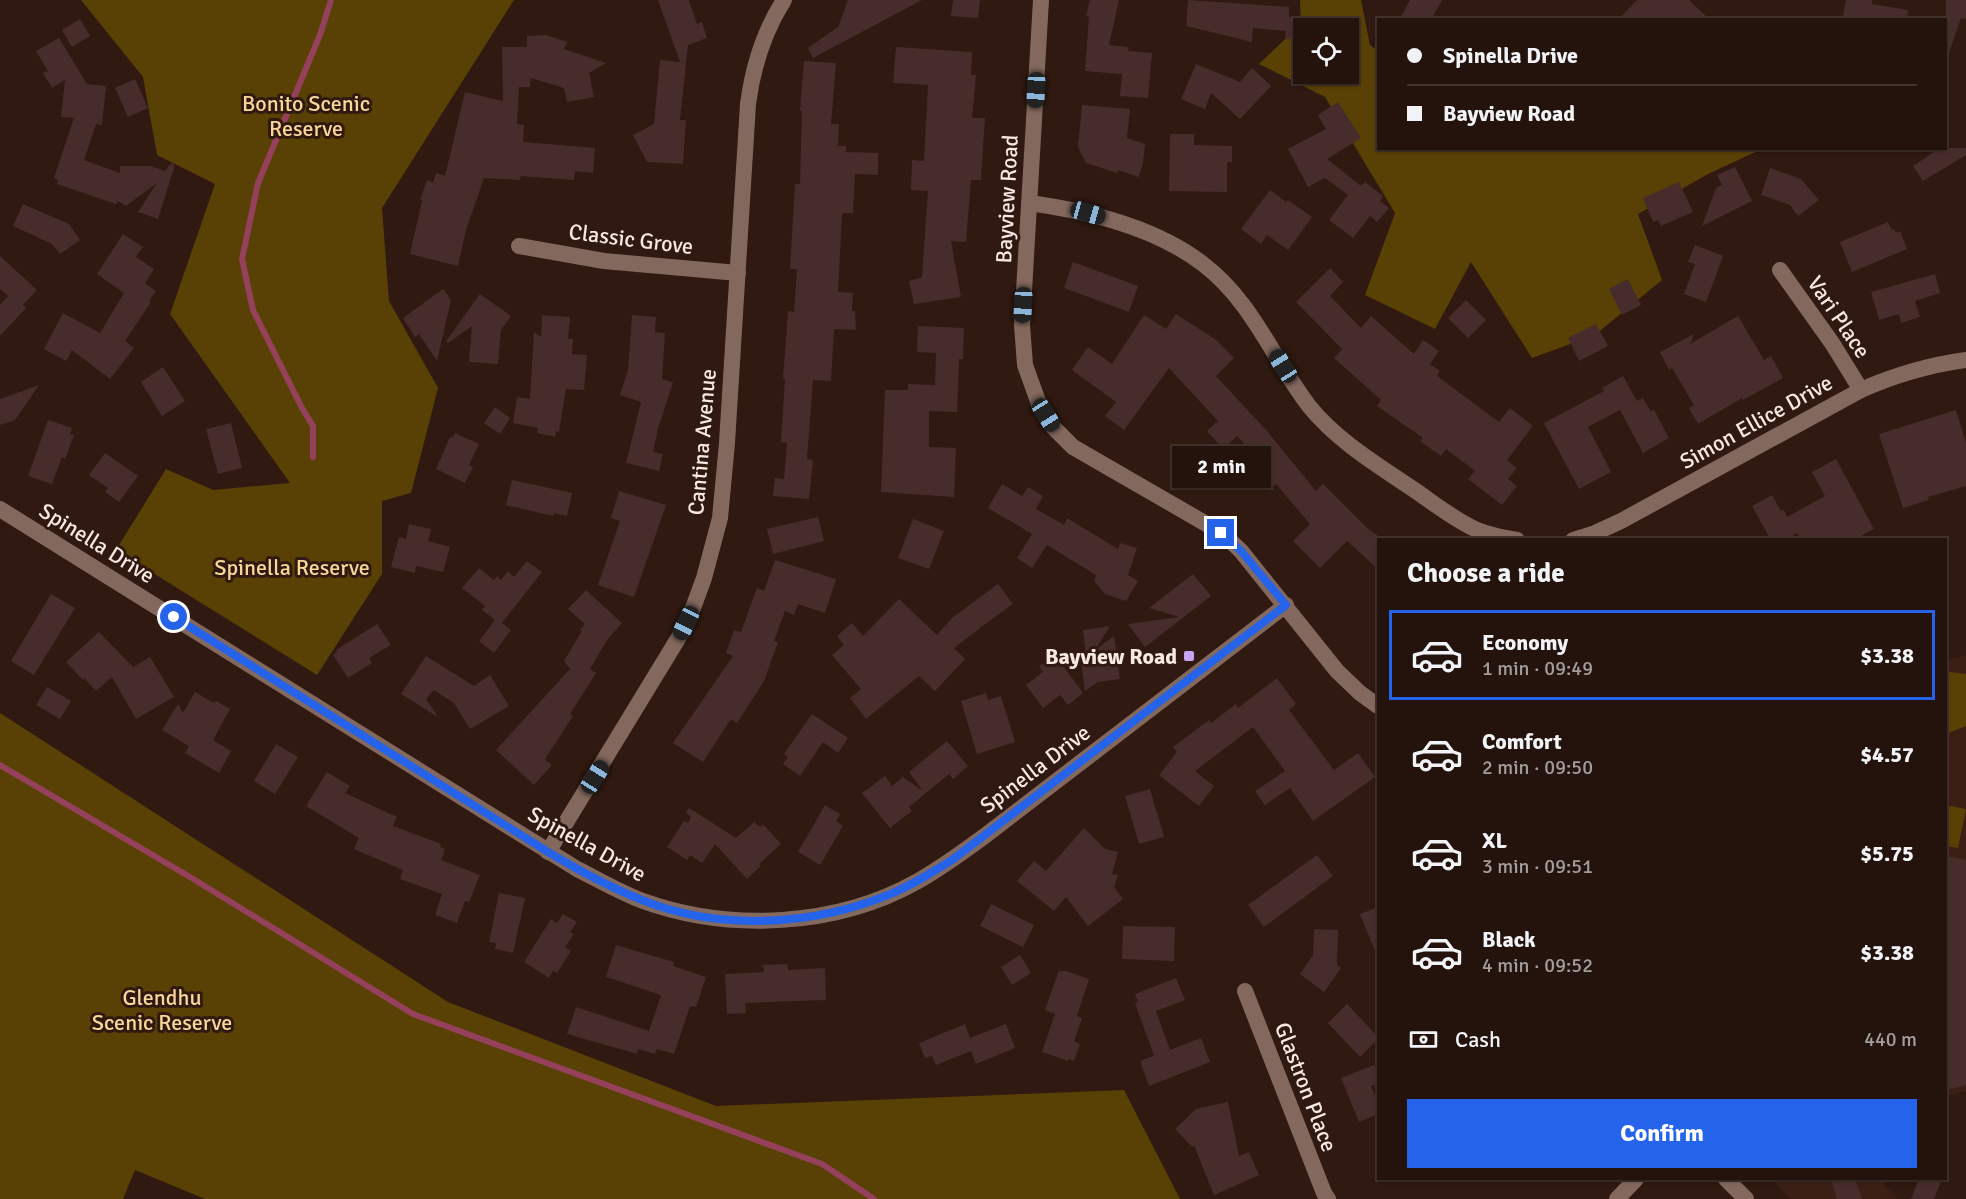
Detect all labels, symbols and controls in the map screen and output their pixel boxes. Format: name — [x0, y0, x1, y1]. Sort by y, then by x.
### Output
map controls — [1293, 18, 1359, 84]
button: locate — [1293, 18, 1359, 84]
text: Spinella Drive — [1443, 42, 1578, 69]
car — [1026, 72, 1046, 108]
park label: Bonito Scenic Reserve — [242, 90, 370, 142]
text: Bayview Road — [1443, 100, 1575, 127]
street label: Bayview Road — [990, 134, 1024, 264]
car — [1068, 199, 1108, 227]
street label: Classic Grove — [567, 218, 695, 260]
street label: Vari Place — [1802, 271, 1876, 363]
car — [1013, 287, 1033, 323]
car — [1266, 346, 1300, 386]
street label: Cantina Avenue — [682, 368, 722, 516]
street label: Simon Ellice Drive — [1675, 369, 1837, 475]
car — [1029, 395, 1063, 435]
callout: 2 min — [1172, 446, 1270, 488]
text: 2 min — [1197, 454, 1246, 479]
street label: Spinella Drive — [34, 497, 160, 589]
route end — [1207, 519, 1234, 546]
park label: Spinella Reserve — [214, 554, 370, 581]
text: Choose a ride — [1407, 557, 1565, 590]
route start — [160, 603, 187, 630]
car — [670, 603, 702, 643]
icon: car — [1410, 628, 1464, 682]
text: Economy — [1482, 629, 1568, 656]
text: $3.38 — [1860, 642, 1914, 669]
place label: Bayview Road — [1045, 643, 1177, 670]
marker: Bayview Road — [1182, 649, 1196, 663]
text: 1 min · 09:49 — [1482, 656, 1593, 681]
street label: Spinella Drive — [975, 719, 1095, 819]
icon: car — [1410, 727, 1464, 781]
text: Comfort — [1482, 728, 1562, 755]
text: $4.57 — [1860, 741, 1914, 768]
text: 2 min · 09:50 — [1482, 755, 1593, 780]
car — [578, 757, 612, 797]
street label: Spinella Drive — [523, 800, 651, 888]
icon: car — [1410, 826, 1464, 880]
text: XL — [1482, 827, 1507, 854]
text: $5.75 — [1860, 840, 1914, 867]
text: 3 min · 09:51 — [1482, 854, 1593, 879]
icon: car — [1410, 925, 1464, 979]
text: Black — [1482, 926, 1536, 953]
text: $3.38 — [1860, 939, 1914, 966]
text: 4 min · 09:52 — [1482, 953, 1593, 978]
park label: Glendhu Scenic Reserve — [92, 984, 232, 1036]
street label: Glastron Place — [1269, 1018, 1343, 1156]
icon: cash — [1407, 1023, 1440, 1056]
text: Cash — [1455, 1026, 1501, 1053]
text: 440 m — [1864, 1027, 1917, 1052]
button: Confirm — [1407, 1099, 1917, 1168]

